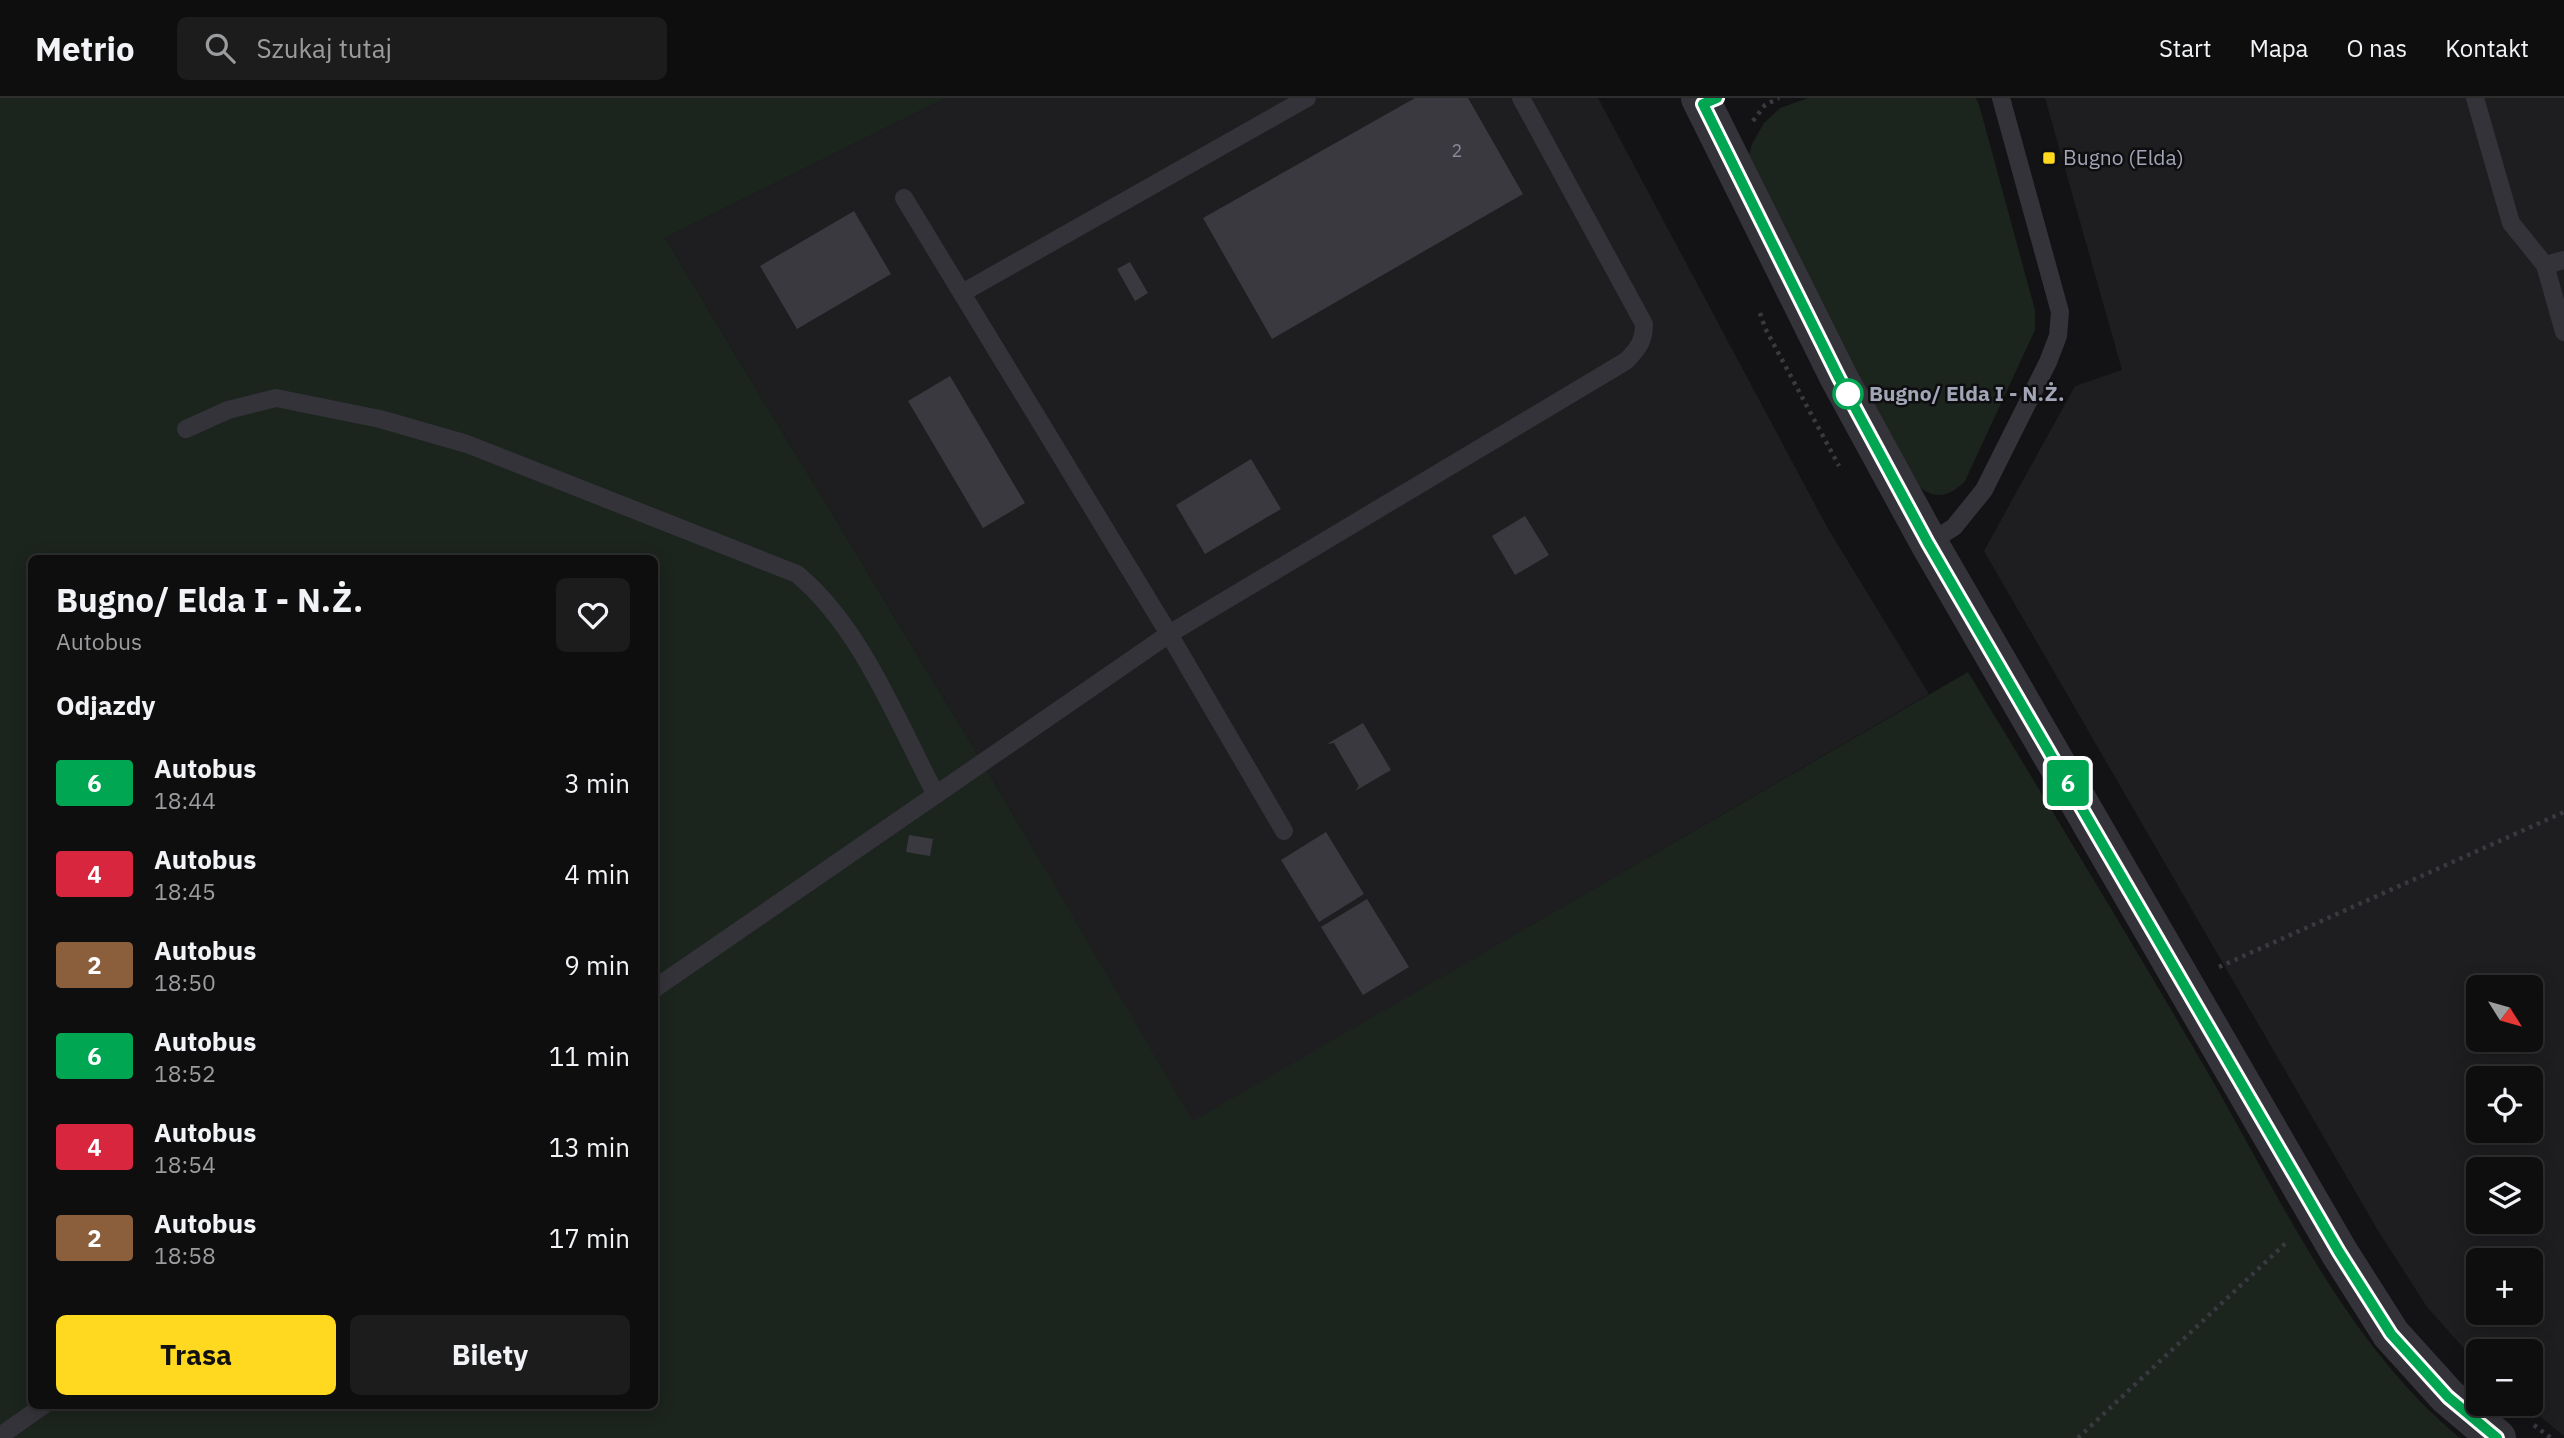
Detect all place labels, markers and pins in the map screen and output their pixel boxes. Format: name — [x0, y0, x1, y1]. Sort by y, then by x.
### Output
place label: Bugno (Elda) — [2063, 143, 2184, 171]
marker: Bugno (Elda) — [2041, 150, 2057, 166]
marker: Bugno/ Elda I - N.Ż. — [1833, 379, 1863, 409]
place label: Bugno/ Elda I - N.Ż. — [1869, 379, 2065, 407]

